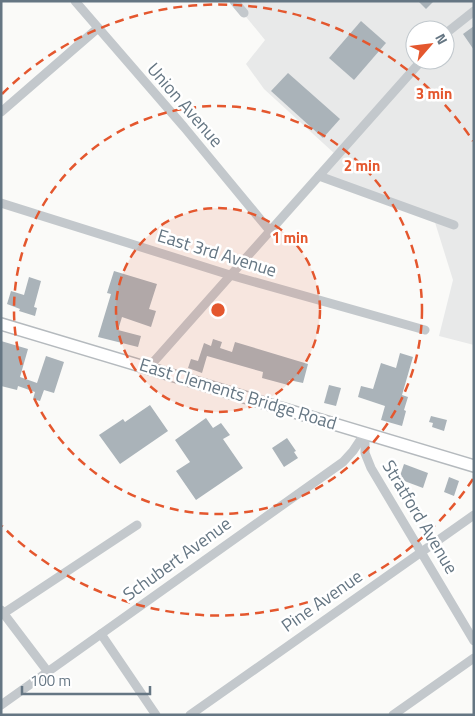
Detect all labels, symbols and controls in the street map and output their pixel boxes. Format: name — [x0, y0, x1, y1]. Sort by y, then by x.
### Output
north arrow — [405, 20, 455, 70]
text: N — [430, 29, 453, 48]
street label: Union Avenue — [141, 56, 230, 153]
text: 3 min — [416, 82, 452, 105]
text: 2 min — [344, 154, 380, 177]
street label: East 3rd Avenue — [154, 222, 280, 283]
text: 1 min — [272, 226, 308, 249]
centre of rings — [209, 301, 227, 319]
street label: East Clements Bridge Road — [136, 351, 340, 436]
street label: Stratford Avenue — [376, 455, 465, 579]
street label: Schubert Avenue — [117, 510, 237, 607]
street label: Pine Avenue — [276, 563, 368, 639]
scale bar — [22, 664, 150, 696]
text: 100 m — [30, 669, 71, 692]

